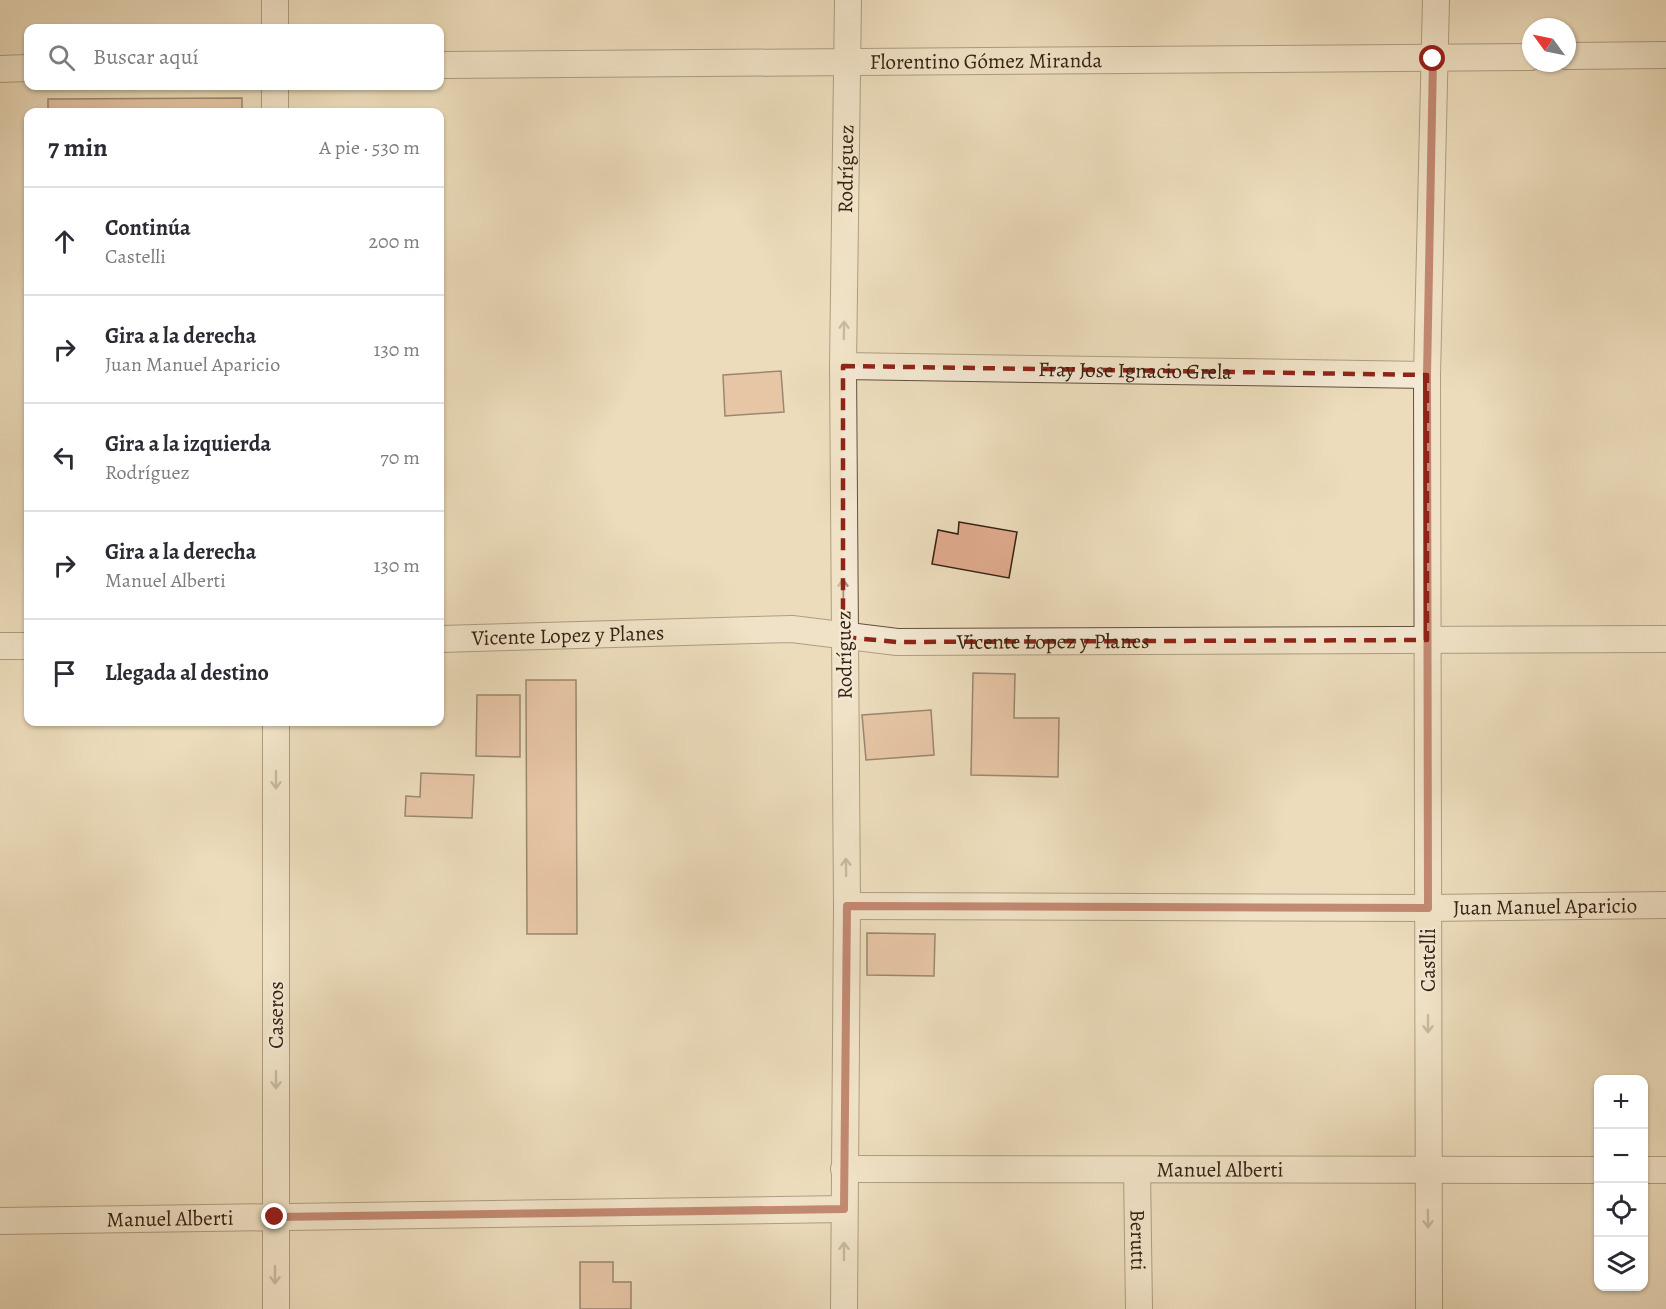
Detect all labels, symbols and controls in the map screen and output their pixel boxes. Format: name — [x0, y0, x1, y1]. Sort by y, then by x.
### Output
north arrow — [1522, 18, 1576, 72]
search box — [24, 24, 444, 90]
icon: search — [45, 41, 78, 74]
text: Buscar aquí — [93, 42, 199, 72]
route start — [1419, 45, 1445, 71]
street label: Florentino Gómez Miranda — [870, 46, 1103, 76]
street label: Rodríguez — [831, 124, 860, 214]
text: 7 min — [48, 130, 108, 165]
text: A pie · 530 m — [319, 134, 420, 161]
text: Continúa — [105, 213, 191, 243]
icon: ahead — [48, 225, 81, 258]
text: 200 m — [369, 228, 420, 255]
text: Castelli — [105, 243, 166, 270]
one-way arrow — [838, 320, 850, 340]
text: Gira a la derecha — [105, 321, 256, 351]
icon: right — [48, 333, 81, 366]
text: 130 m — [374, 336, 420, 363]
text: Juan Manuel Aparicio — [105, 351, 280, 378]
street label: Fray Jose Ignacio Grela — [1038, 355, 1232, 386]
text: Gira a la izquierda — [105, 429, 271, 459]
icon: left — [48, 441, 81, 474]
text: 70 m — [380, 444, 420, 471]
text: Rodríguez — [105, 459, 190, 486]
text: Gira a la derecha — [105, 537, 256, 567]
icon: right — [48, 549, 81, 582]
text: 130 m — [374, 552, 420, 579]
text: Manuel Alberti — [105, 567, 226, 594]
one-way arrow — [837, 578, 849, 598]
street label: Rodríguez — [829, 610, 859, 700]
street label: Vicente Lopez y Planes — [470, 619, 665, 652]
street label: Vicente Lopez y Planes — [956, 627, 1150, 656]
icon: arrive — [48, 657, 81, 690]
text: Llegada al destino — [105, 658, 269, 688]
one-way arrow — [270, 769, 282, 789]
one-way arrow — [840, 857, 852, 877]
street label: Juan Manuel Aparicio — [1453, 891, 1637, 922]
street label: Castelli — [1414, 928, 1442, 992]
street label: Caseros — [262, 981, 290, 1049]
one-way arrow — [1422, 1014, 1434, 1034]
one-way arrow — [270, 1069, 282, 1089]
map controls — [1594, 1075, 1648, 1291]
button: + — [1594, 1075, 1648, 1129]
button: − — [1594, 1129, 1648, 1183]
street label: Manuel Alberti — [1156, 1155, 1284, 1184]
button: locate — [1594, 1183, 1648, 1237]
route end — [261, 1203, 287, 1229]
street label: Manuel Alberti — [106, 1204, 234, 1233]
street label: Berutti — [1124, 1209, 1152, 1271]
one-way arrow — [1422, 1209, 1434, 1229]
button: layers — [1594, 1237, 1648, 1291]
one-way arrow — [838, 1241, 850, 1261]
one-way arrow — [270, 1264, 281, 1284]

